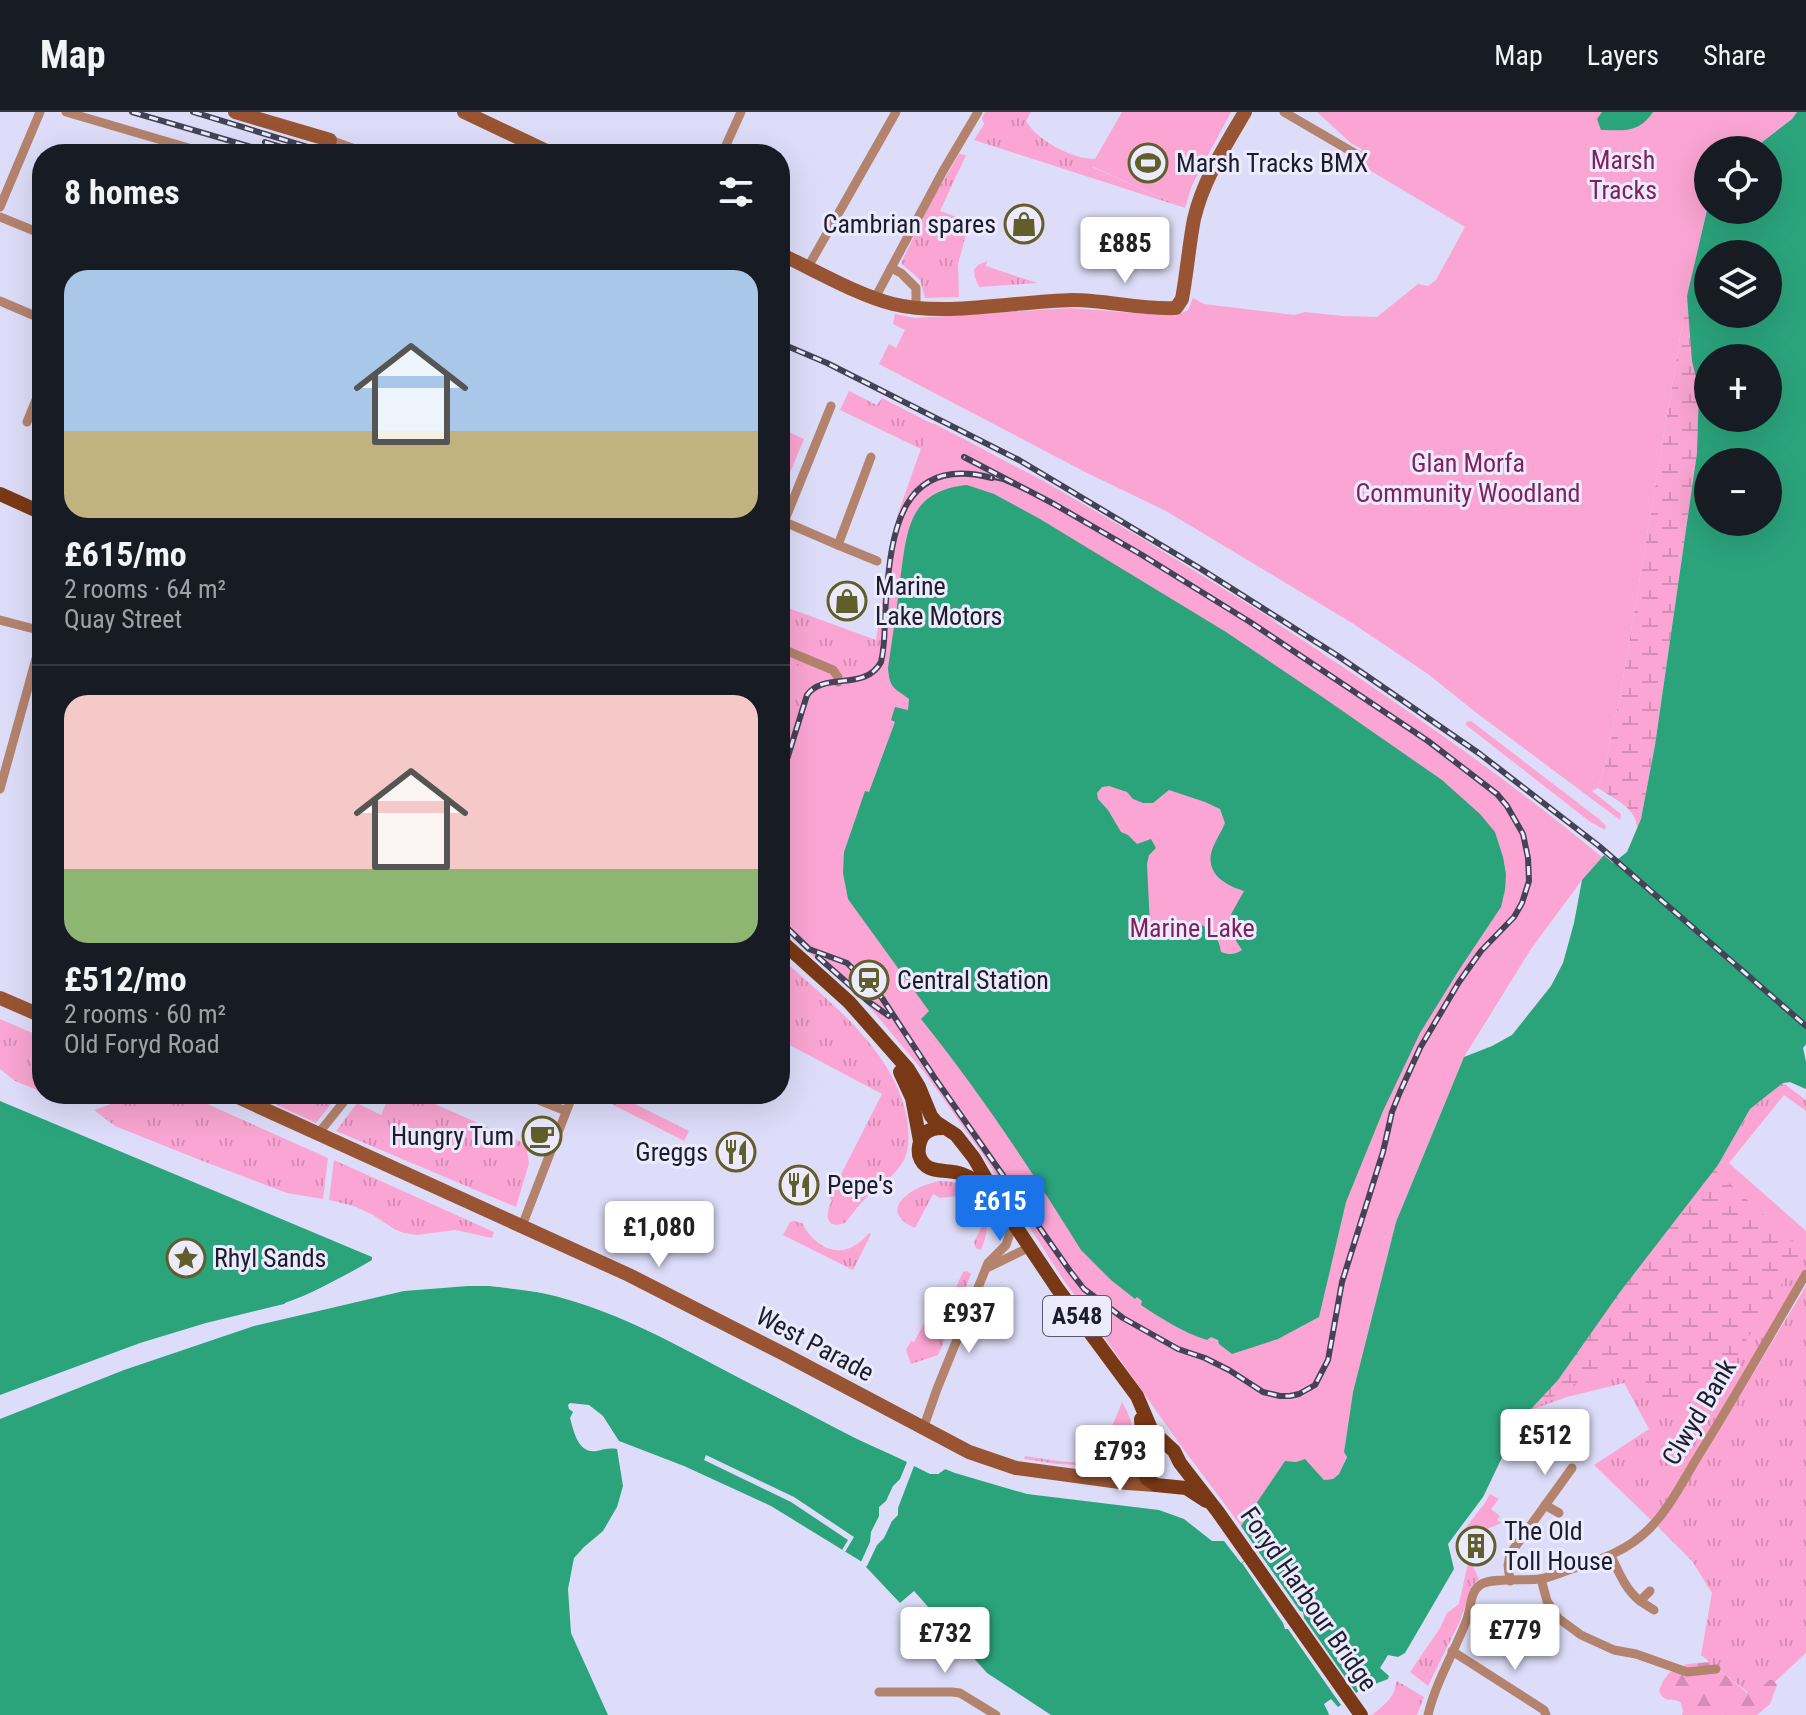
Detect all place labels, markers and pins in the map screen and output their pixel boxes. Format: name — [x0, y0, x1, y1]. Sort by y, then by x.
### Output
sports icon: Marsh Tracks BMX — [1127, 142, 1169, 184]
place label: Marsh Tracks BMX — [1176, 148, 1368, 178]
shop icon: Cambrian spares — [1003, 203, 1045, 245]
place label: Cambrian spares — [823, 209, 996, 239]
pin: £885 — [1078, 217, 1172, 285]
place label: Marine Lake Motors — [875, 571, 1002, 631]
shop icon: Marine Lake Motors — [826, 580, 868, 622]
station icon: Central Station — [848, 959, 890, 1001]
place label: Central Station — [897, 965, 1049, 995]
cafe icon: Hungry Tum — [521, 1115, 563, 1157]
place label: Hungry Tum — [391, 1121, 514, 1151]
restaurant icon: Greggs — [715, 1131, 757, 1173]
place label: Greggs — [635, 1137, 708, 1167]
restaurant icon: Pepe's — [778, 1164, 820, 1206]
place label: Pepe's — [827, 1170, 894, 1200]
pin: £615 — [953, 1175, 1047, 1243]
pin: £1,080 — [594, 1201, 724, 1269]
place icon: Rhyl Sands — [165, 1237, 207, 1279]
place label: Rhyl Sands — [214, 1243, 326, 1273]
pin: £937 — [922, 1287, 1016, 1355]
pin: £512 — [1498, 1409, 1592, 1477]
pin: £793 — [1073, 1425, 1167, 1493]
place label: The Old Toll House — [1504, 1516, 1613, 1576]
building icon: The Old Toll House — [1455, 1525, 1497, 1567]
pin: £779 — [1468, 1604, 1562, 1672]
pin: £732 — [898, 1607, 992, 1675]

